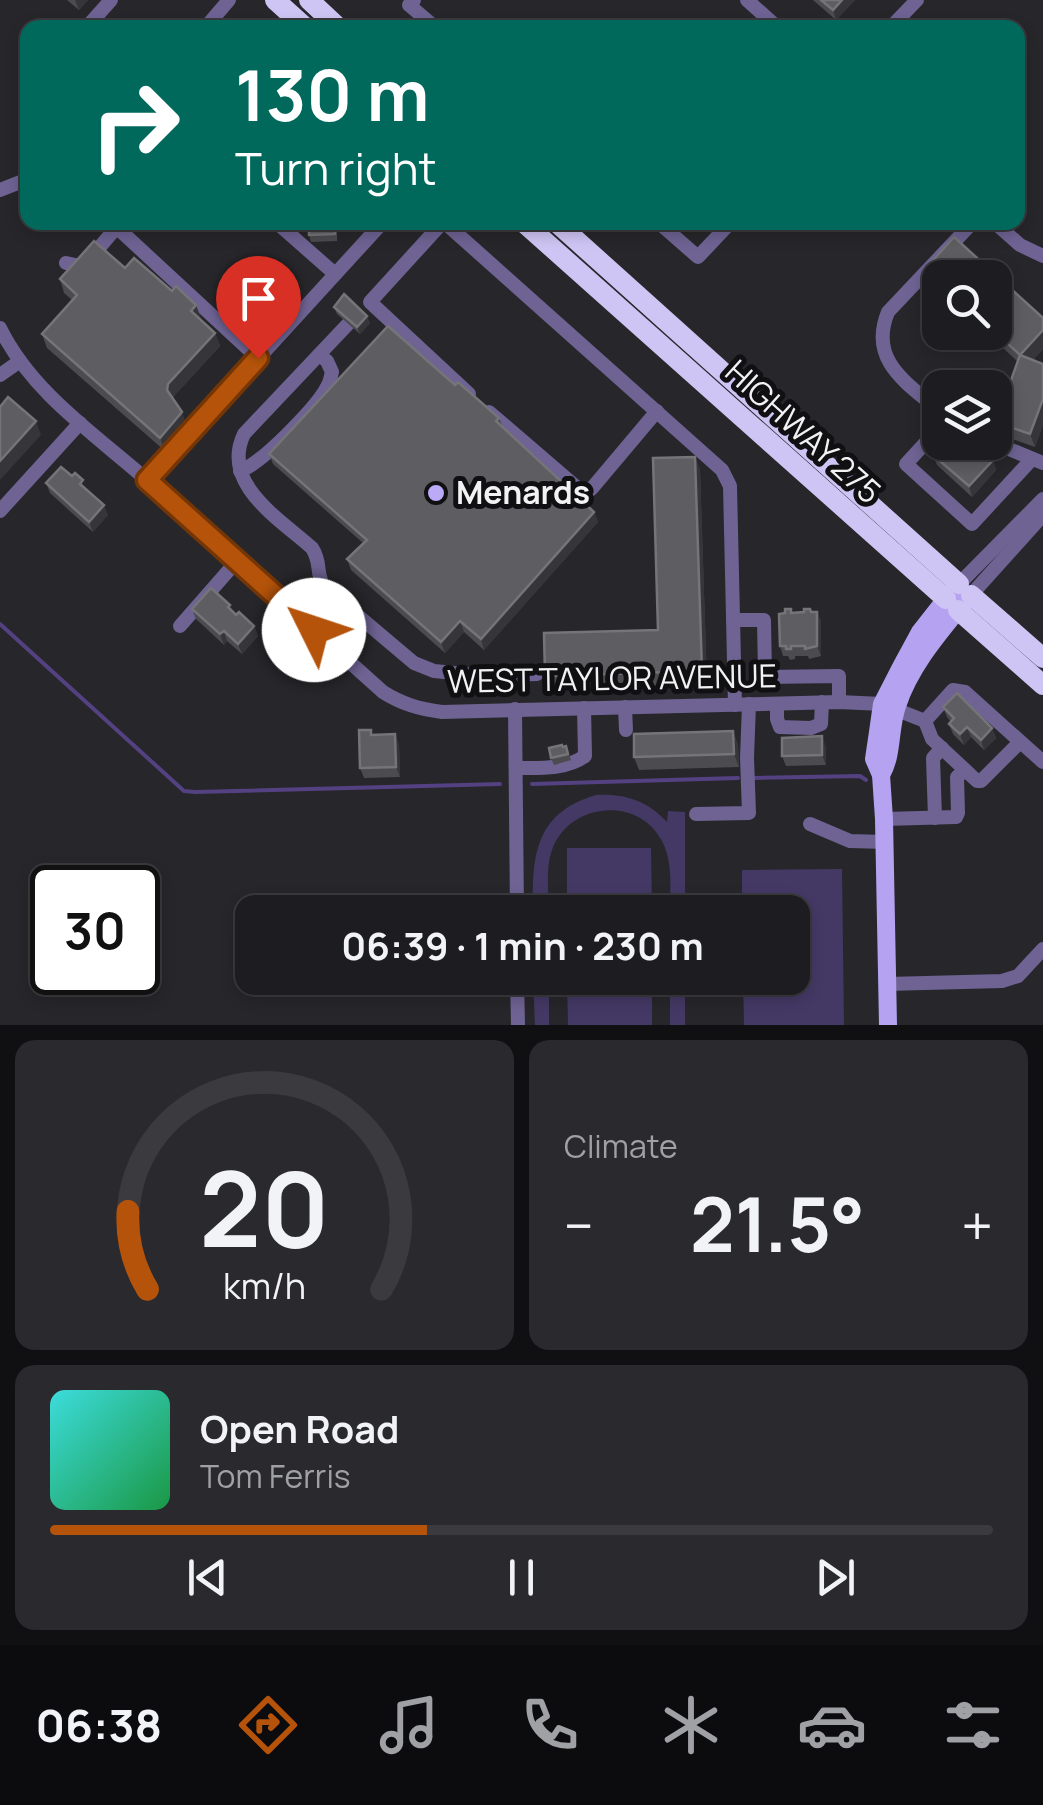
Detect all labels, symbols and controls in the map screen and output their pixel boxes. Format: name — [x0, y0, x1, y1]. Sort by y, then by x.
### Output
text: 130 m — [235, 46, 429, 142]
icon: right — [70, 60, 200, 190]
text: Turn right — [235, 137, 436, 199]
pin — [216, 256, 301, 359]
map controls — [922, 260, 1012, 460]
button: search — [922, 260, 1012, 350]
icon: arrive — [231, 271, 286, 326]
street label: HIGHWAY 275 — [716, 349, 891, 513]
button: layers — [922, 370, 1012, 460]
place label: Menards — [456, 470, 590, 514]
marker: Menards — [425, 482, 447, 504]
position arrow — [262, 578, 366, 682]
street label: WEST TAYLOR AVENUE — [447, 653, 777, 703]
speed limit sign: 30 — [30, 865, 160, 995]
text: 06:39 · 1 min · 230 m — [341, 919, 704, 971]
text: Climate — [564, 1124, 678, 1168]
text: 20 — [199, 1136, 330, 1278]
text: 21.5° — [690, 1172, 865, 1275]
text: − — [564, 1187, 594, 1263]
text: + — [961, 1187, 993, 1263]
text: km/h — [223, 1261, 306, 1310]
text: Open Road — [200, 1402, 399, 1454]
text: Tom Ferris — [200, 1454, 351, 1498]
icon: previous — [180, 1550, 235, 1605]
icon: pause — [494, 1550, 549, 1605]
icon: next — [808, 1550, 863, 1605]
icon: directions — [233, 1690, 303, 1760]
icon: music — [374, 1690, 444, 1760]
icon: phone — [515, 1690, 585, 1760]
icon: climate — [656, 1690, 726, 1760]
icon: car — [797, 1690, 867, 1760]
icon: filters — [938, 1690, 1008, 1760]
text: 06:38 — [35, 1694, 162, 1756]

